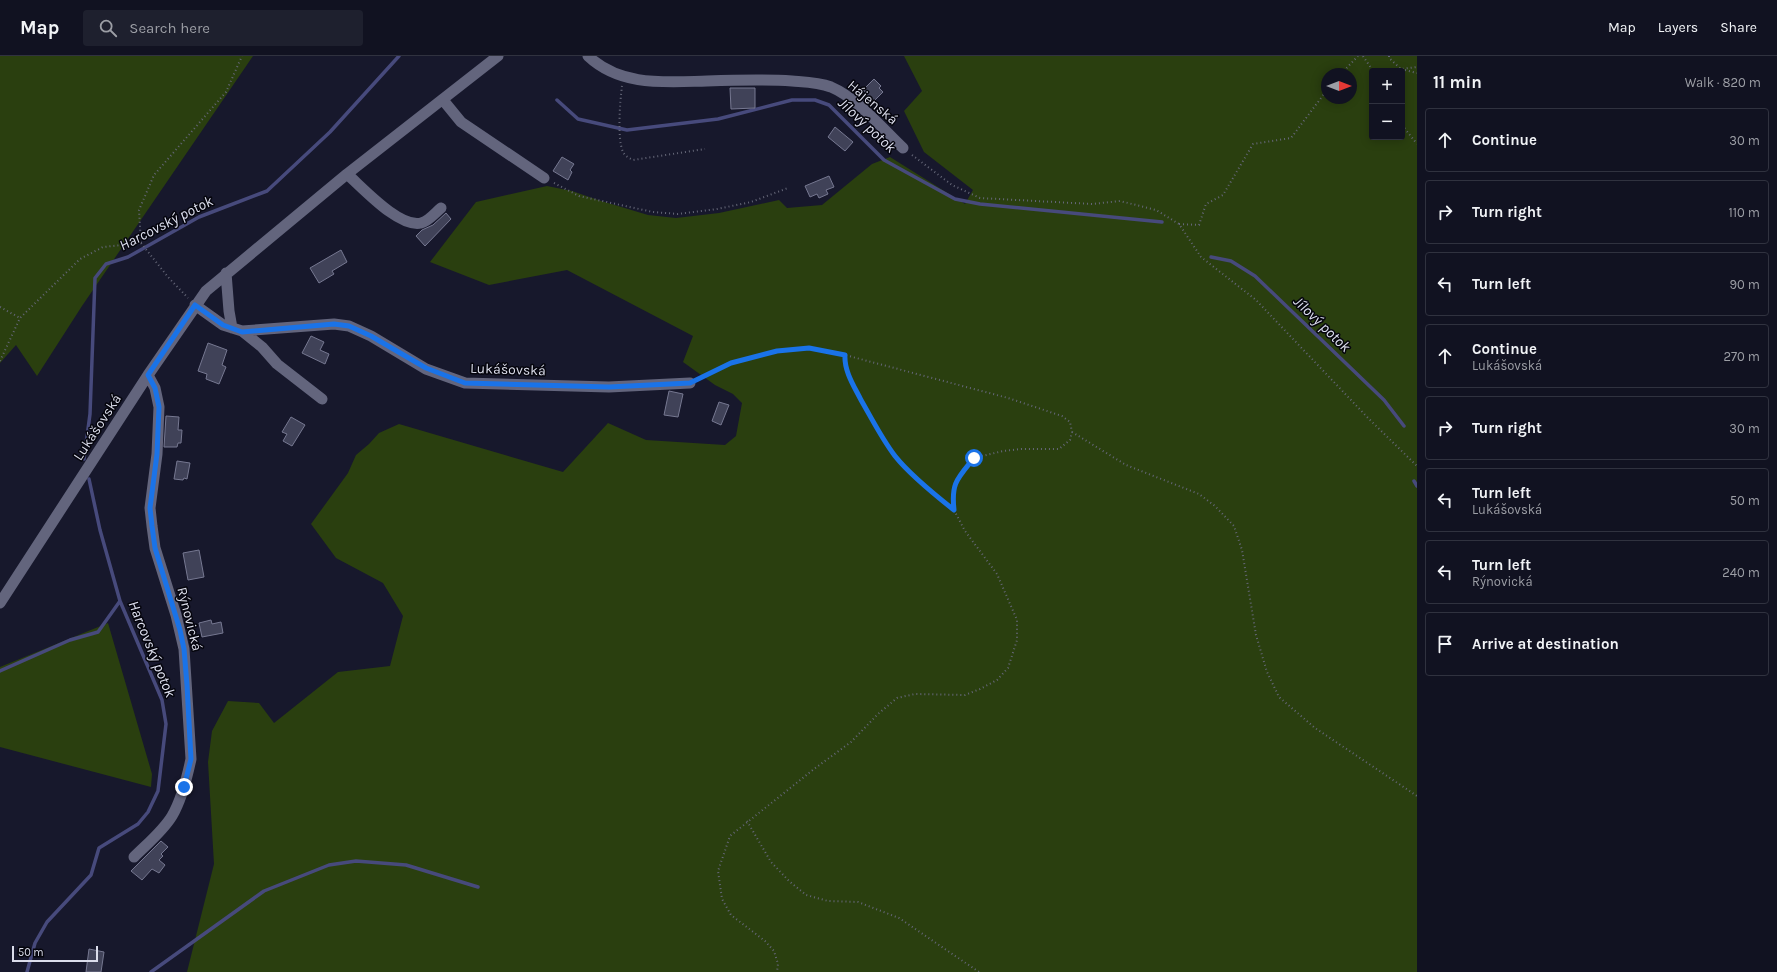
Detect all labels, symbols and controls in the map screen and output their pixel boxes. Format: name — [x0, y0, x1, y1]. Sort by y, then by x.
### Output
search box — [83, 10, 363, 46]
text: Map — [20, 17, 59, 39]
icon: search — [97, 17, 119, 39]
text: Search here — [129, 19, 210, 37]
text: Map — [1608, 19, 1636, 36]
text: Layers — [1658, 19, 1698, 36]
text: Share — [1720, 19, 1757, 36]
north arrow — [1321, 68, 1357, 104]
map controls — [1369, 68, 1405, 140]
button: + — [1369, 68, 1405, 104]
text: 11 min — [1433, 72, 1482, 92]
text: Walk · 820 m — [1685, 75, 1761, 90]
street label: Hájenská — [844, 77, 901, 128]
water label: Jílový potok — [834, 94, 900, 157]
button: − — [1369, 104, 1405, 140]
icon: ahead — [1434, 129, 1456, 151]
text: Continue — [1472, 131, 1537, 149]
text: 30 m — [1729, 133, 1760, 148]
water label: Harcovský potok — [116, 192, 216, 254]
icon: right — [1434, 201, 1456, 223]
text: Turn right — [1472, 203, 1542, 221]
text: 110 m — [1728, 205, 1760, 220]
icon: left — [1434, 273, 1456, 295]
text: Turn left — [1472, 275, 1531, 293]
text: 90 m — [1729, 277, 1760, 292]
water label: Jílový potok — [1290, 292, 1355, 356]
text: Continue — [1472, 340, 1537, 358]
icon: ahead — [1434, 345, 1456, 367]
text: 270 m — [1723, 349, 1760, 364]
text: Lukášovská — [1472, 358, 1542, 373]
street label: Lukášovská — [470, 360, 546, 379]
street label: Lukášovská — [70, 391, 125, 464]
icon: right — [1434, 417, 1456, 439]
text: Turn right — [1472, 419, 1542, 437]
text: 30 m — [1729, 421, 1760, 436]
route start — [965, 449, 983, 467]
text: Turn left — [1472, 484, 1531, 502]
icon: left — [1434, 489, 1456, 511]
text: 50 m — [1730, 493, 1760, 508]
text: Lukášovská — [1472, 502, 1542, 517]
text: Turn left — [1472, 556, 1531, 574]
icon: left — [1434, 561, 1456, 583]
text: 240 m — [1722, 565, 1760, 580]
text: Rýnovická — [1472, 574, 1533, 589]
street label: Rýnovická — [173, 585, 206, 653]
water label: Harcovský potok — [124, 598, 180, 700]
icon: arrive — [1434, 633, 1456, 655]
text: Arrive at destination — [1472, 635, 1619, 653]
route end — [175, 778, 193, 796]
scale bar — [12, 944, 98, 963]
text: 50 m — [18, 946, 44, 959]

